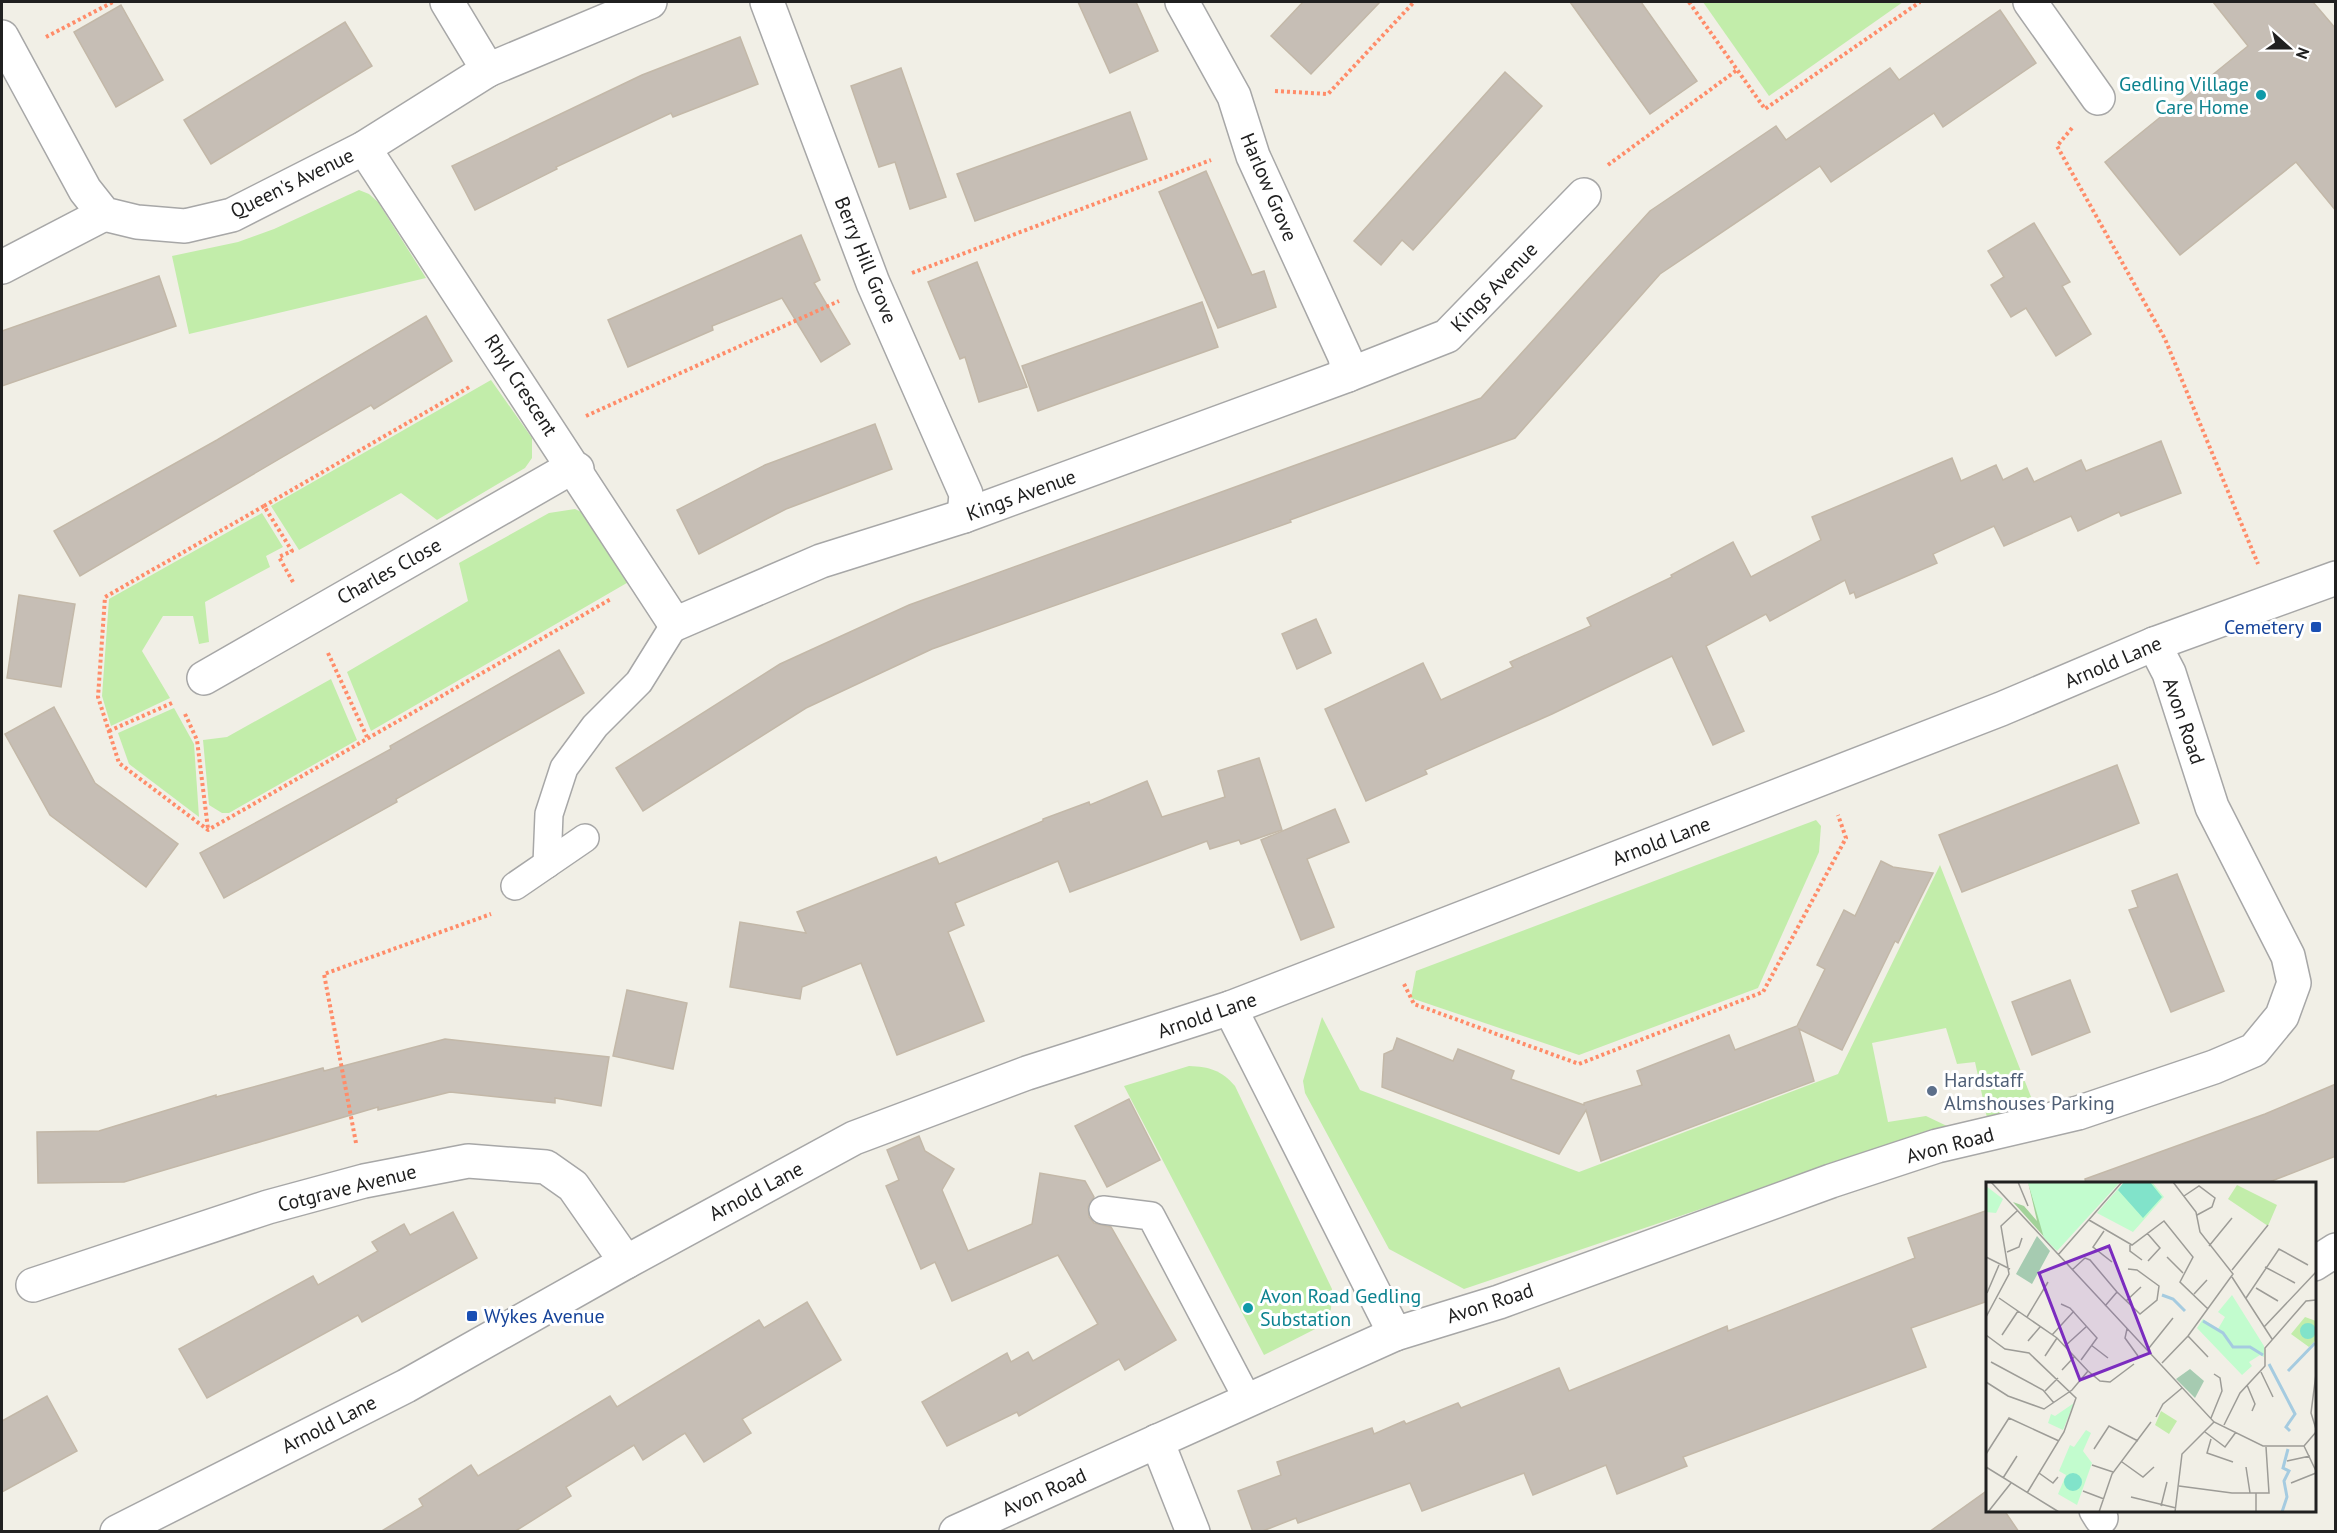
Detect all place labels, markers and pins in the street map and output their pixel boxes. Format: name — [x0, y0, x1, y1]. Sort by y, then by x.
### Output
place label: Gedling Village Care Home — [2119, 71, 2249, 120]
marker: Gedling Village Care Home — [2254, 88, 2268, 102]
place label: Cemetery — [2224, 614, 2305, 640]
marker: Cemetery — [2309, 620, 2323, 634]
place label: Hardstaff Almshouses Parking — [1944, 1067, 2115, 1116]
marker: Hardstaff Almshouses Parking — [1925, 1084, 1939, 1098]
place label: Avon Road Gedling Substation — [1260, 1283, 1421, 1332]
marker: Avon Road Gedling Substation — [1241, 1301, 1255, 1315]
place label: Wykes Avenue — [484, 1303, 605, 1329]
marker: Wykes Avenue — [465, 1309, 479, 1323]

